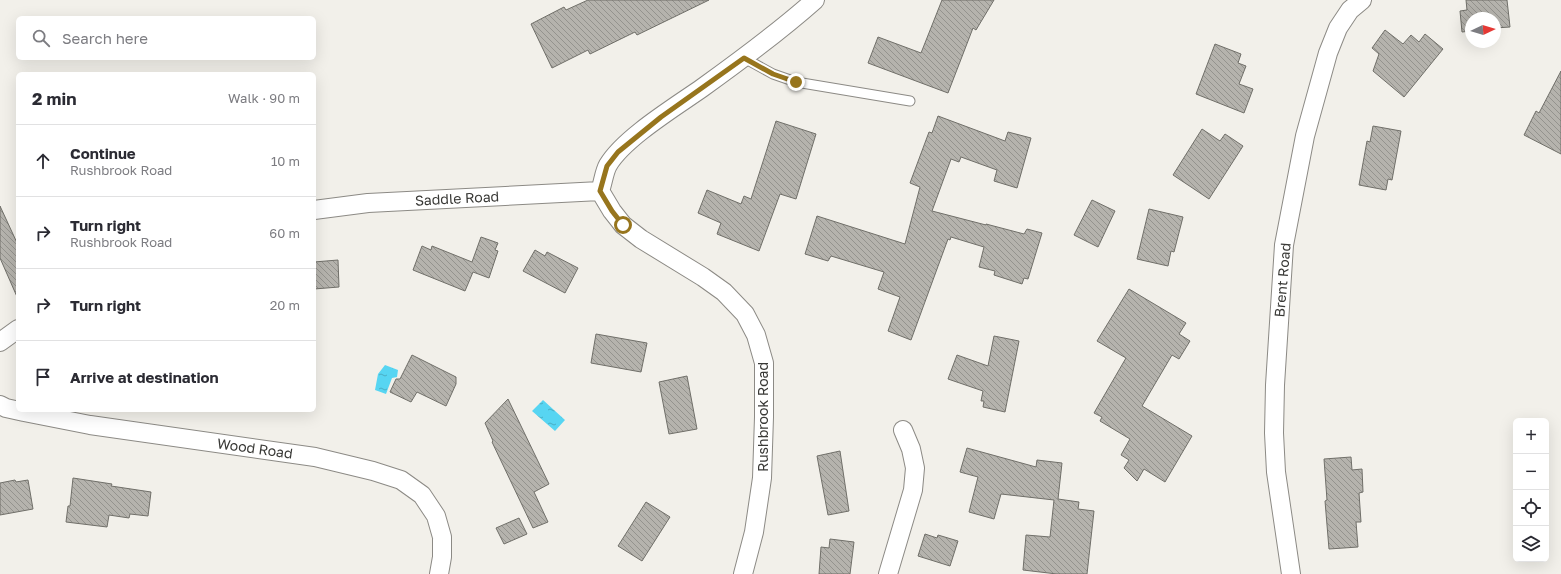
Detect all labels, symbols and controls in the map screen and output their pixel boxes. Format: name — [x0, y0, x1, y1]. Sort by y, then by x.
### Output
north arrow — [1465, 12, 1501, 48]
search box — [16, 16, 316, 60]
icon: search — [30, 27, 52, 49]
text: Search here — [62, 29, 148, 47]
route end — [787, 73, 805, 91]
text: 2 min — [32, 88, 76, 109]
text: Walk · 90 m — [228, 90, 300, 106]
text: Continue — [70, 144, 136, 162]
icon: ahead — [32, 150, 54, 172]
text: 10 m — [271, 153, 300, 169]
text: Rushbrook Road — [70, 162, 172, 178]
street label: Saddle Road — [414, 187, 500, 209]
text: Turn right — [70, 216, 141, 234]
route start — [614, 216, 632, 234]
icon: right — [32, 222, 54, 244]
text: 60 m — [269, 225, 300, 241]
text: Rushbrook Road — [70, 234, 172, 250]
street label: Brent Road — [1270, 242, 1294, 318]
icon: right — [32, 294, 54, 316]
text: Turn right — [70, 296, 141, 314]
text: 20 m — [270, 297, 300, 313]
street label: Rushbrook Road — [754, 362, 771, 472]
icon: arrive — [32, 366, 54, 388]
text: Arrive at destination — [70, 368, 219, 386]
map controls — [1513, 418, 1549, 562]
button: + — [1513, 418, 1549, 454]
street label: Wood Road — [216, 434, 294, 462]
button: − — [1513, 454, 1549, 490]
button: locate — [1513, 490, 1549, 526]
button: layers — [1513, 526, 1549, 562]

